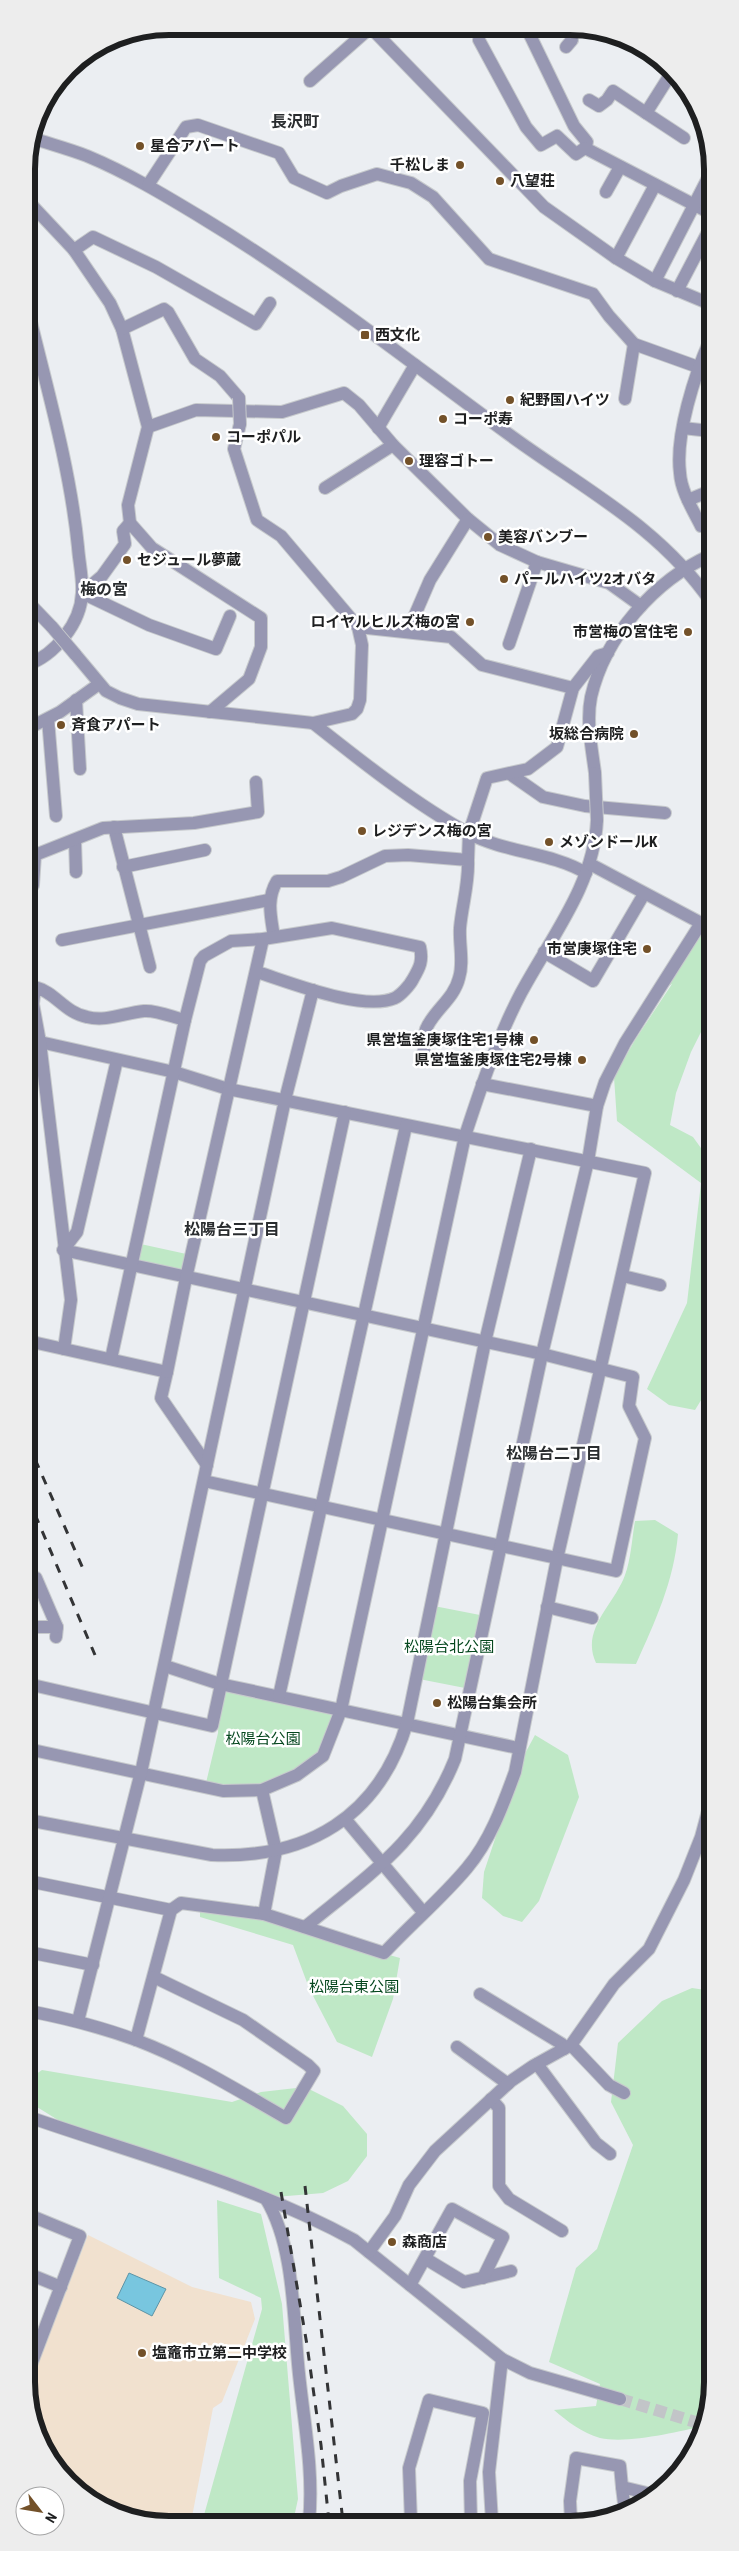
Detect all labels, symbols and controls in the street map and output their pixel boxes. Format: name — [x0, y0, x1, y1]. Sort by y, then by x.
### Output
district label: 長沢町 — [271, 112, 319, 131]
place label: 星合アパート — [150, 137, 240, 155]
marker: 星合アパート — [134, 140, 146, 152]
place label: 千松しま — [390, 156, 450, 174]
marker: 千松しま — [454, 159, 466, 171]
place label: 八望荘 — [510, 172, 555, 190]
marker: 八望荘 — [494, 175, 506, 187]
place label: 西文化 — [375, 326, 420, 344]
marker: 西文化 — [359, 329, 371, 341]
place label: 紀野国ハイツ — [520, 391, 610, 409]
marker: 紀野国ハイツ — [504, 394, 516, 406]
place label: コーポ寿 — [453, 410, 513, 428]
marker: コーポ寿 — [437, 413, 449, 425]
place label: コーポパル — [226, 428, 301, 446]
marker: コーポパル — [210, 431, 222, 443]
place label: 理容ゴトー — [419, 452, 494, 470]
marker: 理容ゴトー — [403, 455, 415, 467]
place label: 美容バンブー — [498, 528, 588, 546]
marker: 美容バンブー — [482, 531, 494, 543]
place label: セジュール夢蔵 — [137, 551, 241, 569]
marker: セジュール夢蔵 — [121, 554, 133, 566]
place label: パールハイツ2オバタ — [514, 570, 656, 588]
marker: パールハイツ2オバタ — [498, 573, 510, 585]
district label: 梅の宮 — [80, 580, 128, 599]
place label: ロイヤルヒルズ梅の宮 — [310, 613, 460, 631]
marker: ロイヤルヒルズ梅の宮 — [464, 616, 476, 628]
place label: 市営梅の宮住宅 — [573, 623, 678, 641]
marker: 市営梅の宮住宅 — [682, 626, 694, 638]
place label: 斉食アパート — [71, 716, 161, 734]
marker: 斉食アパート — [55, 719, 67, 731]
place label: 坂総合病院 — [549, 725, 624, 743]
marker: 坂総合病院 — [628, 728, 640, 740]
place label: レジデンス梅の宮 — [372, 822, 492, 840]
marker: レジデンス梅の宮 — [356, 825, 368, 837]
place label: メゾンドールK — [559, 833, 658, 851]
marker: メゾンドールK — [543, 836, 555, 848]
place label: 市営庚塚住宅 — [547, 940, 637, 958]
marker: 市営庚塚住宅 — [641, 943, 653, 955]
place label: 県営塩釜庚塚住宅1号棟 — [366, 1031, 524, 1049]
marker: 県営塩釜庚塚住宅1号棟 — [528, 1034, 540, 1046]
place label: 県営塩釜庚塚住宅2号棟 — [414, 1051, 572, 1069]
marker: 県営塩釜庚塚住宅2号棟 — [576, 1054, 588, 1066]
district label: 松陽台三丁目 — [184, 1220, 280, 1239]
district label: 松陽台二丁目 — [506, 1444, 602, 1463]
park label: 松陽台北公園 — [404, 1638, 494, 1656]
place label: 松陽台集会所 — [447, 1694, 537, 1712]
marker: 松陽台集会所 — [431, 1697, 443, 1709]
park label: 松陽台公園 — [225, 1730, 301, 1748]
park label: 松陽台東公園 — [309, 1978, 399, 1996]
place label: 森商店 — [402, 2233, 447, 2251]
marker: 森商店 — [386, 2236, 398, 2248]
place label: 塩竈市立第二中学校 — [152, 2344, 287, 2362]
marker: 塩竈市立第二中学校 — [136, 2347, 148, 2359]
north arrow — [15, 2486, 65, 2536]
text: N — [42, 2510, 60, 2525]

